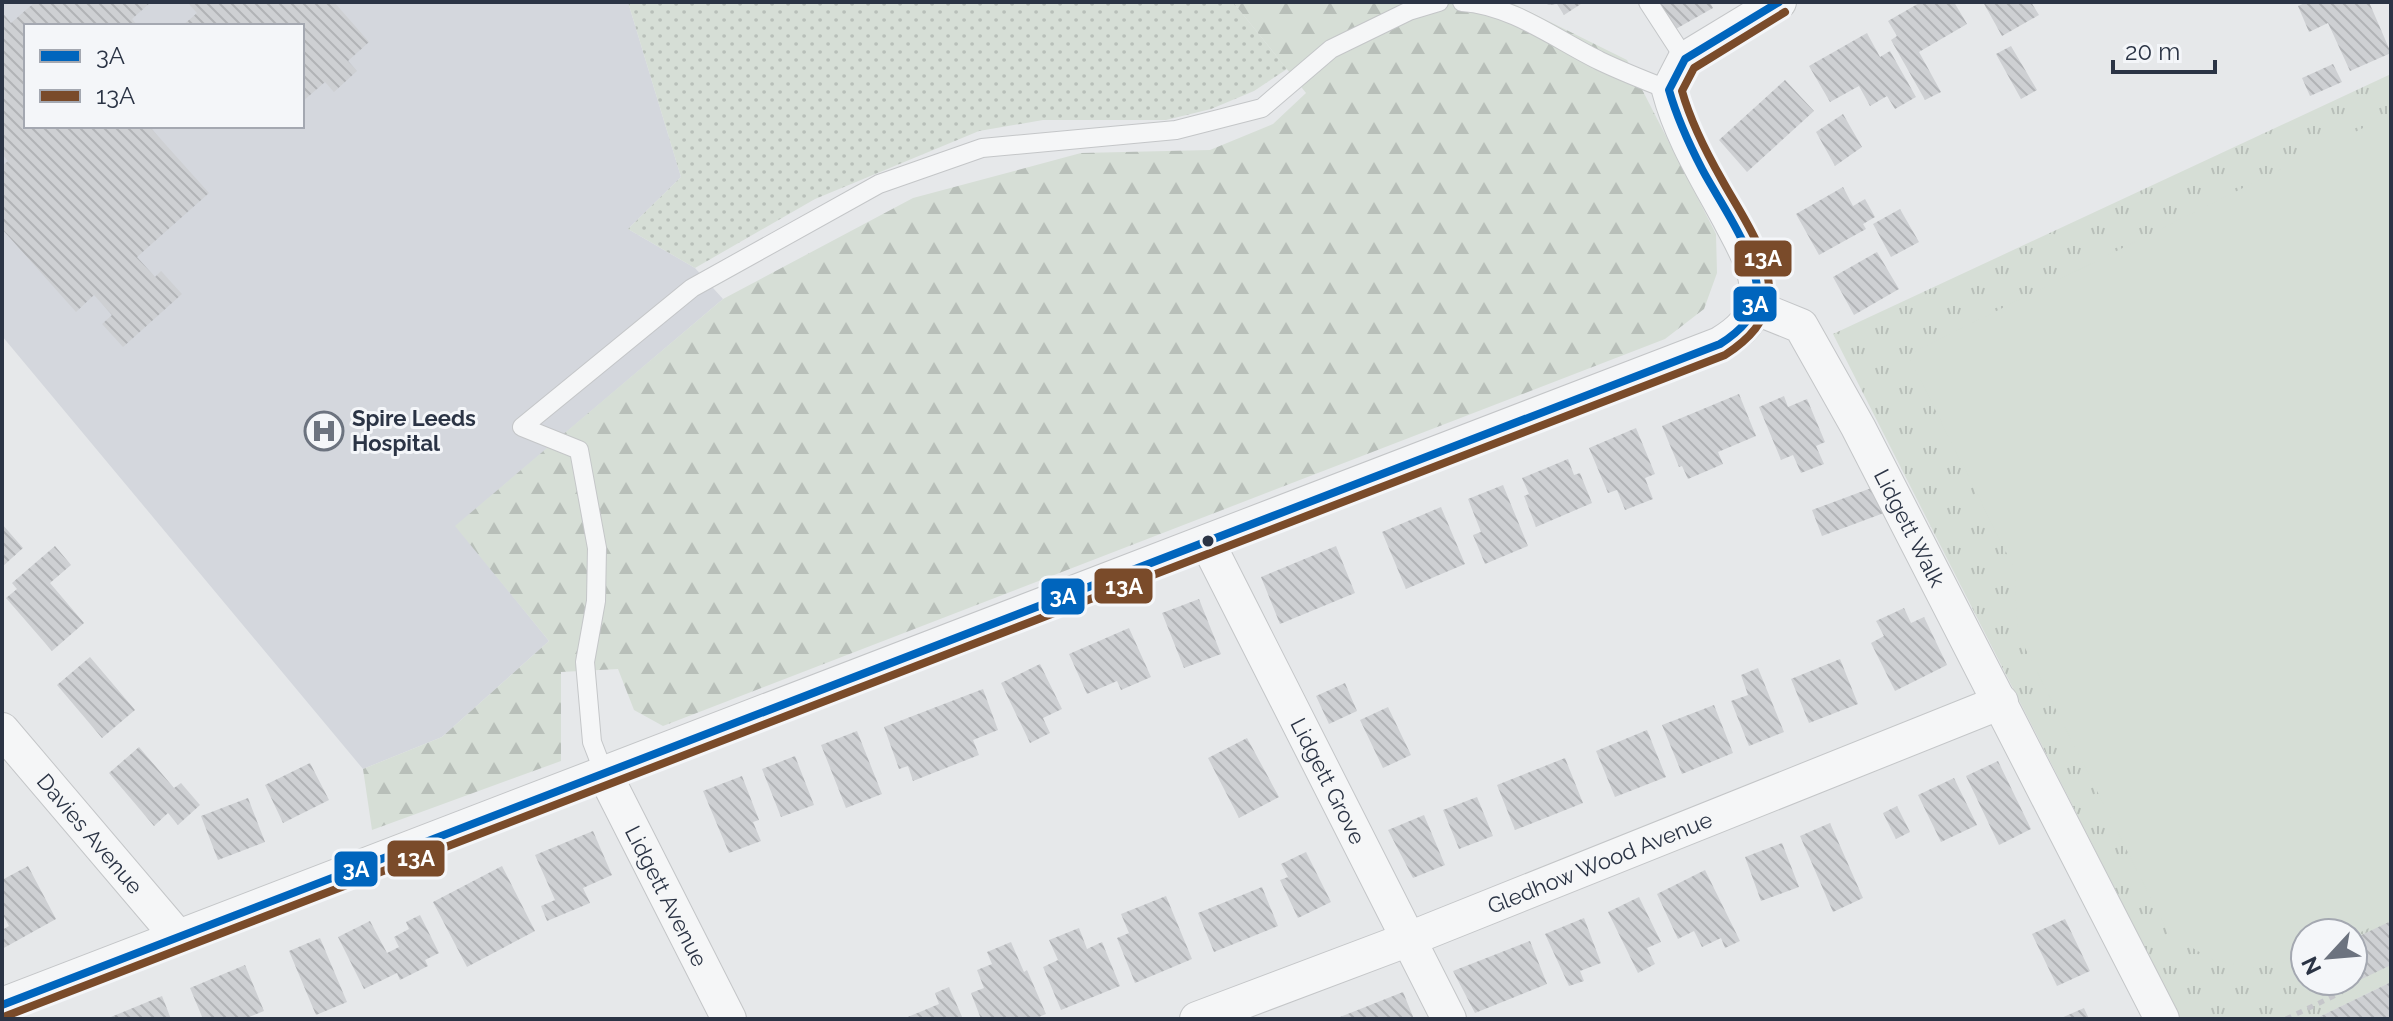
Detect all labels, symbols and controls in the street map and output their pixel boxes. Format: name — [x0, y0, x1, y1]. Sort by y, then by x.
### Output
legend — [24, 24, 304, 128]
scale bar — [2113, 24, 2215, 74]
text: 20 m — [2125, 37, 2180, 66]
text: 3A — [96, 41, 125, 70]
text: 13A — [96, 81, 135, 110]
line badge: 13A — [1733, 239, 1793, 278]
text: 13A — [1744, 245, 1782, 271]
line badge: 3A — [1732, 285, 1778, 323]
text: 3A — [1741, 291, 1769, 317]
place label: Spire Leeds Hospital — [352, 405, 476, 456]
hospital icon: Spire Leeds Hospital — [303, 410, 345, 452]
street label: Lidgett Walk — [1869, 465, 1951, 591]
unlabelled marker — [1200, 533, 1216, 549]
line badge: 13A — [1093, 567, 1154, 605]
text: 13A — [1105, 573, 1143, 599]
line badge: 3A — [1040, 577, 1086, 616]
text: 3A — [1049, 583, 1077, 609]
street label: Lidgett Grove — [1285, 713, 1371, 849]
street label: Davies Avenue — [32, 768, 148, 899]
street label: Gledhow Wood Avenue — [1484, 806, 1716, 919]
street label: Lidgett Avenue — [620, 821, 713, 971]
line badge: 13A — [386, 839, 446, 878]
text: 13A — [397, 845, 435, 871]
line badge: 3A — [333, 850, 379, 888]
text: 3A — [342, 856, 370, 882]
north arrow — [2289, 917, 2369, 997]
text: N — [2296, 953, 2326, 979]

